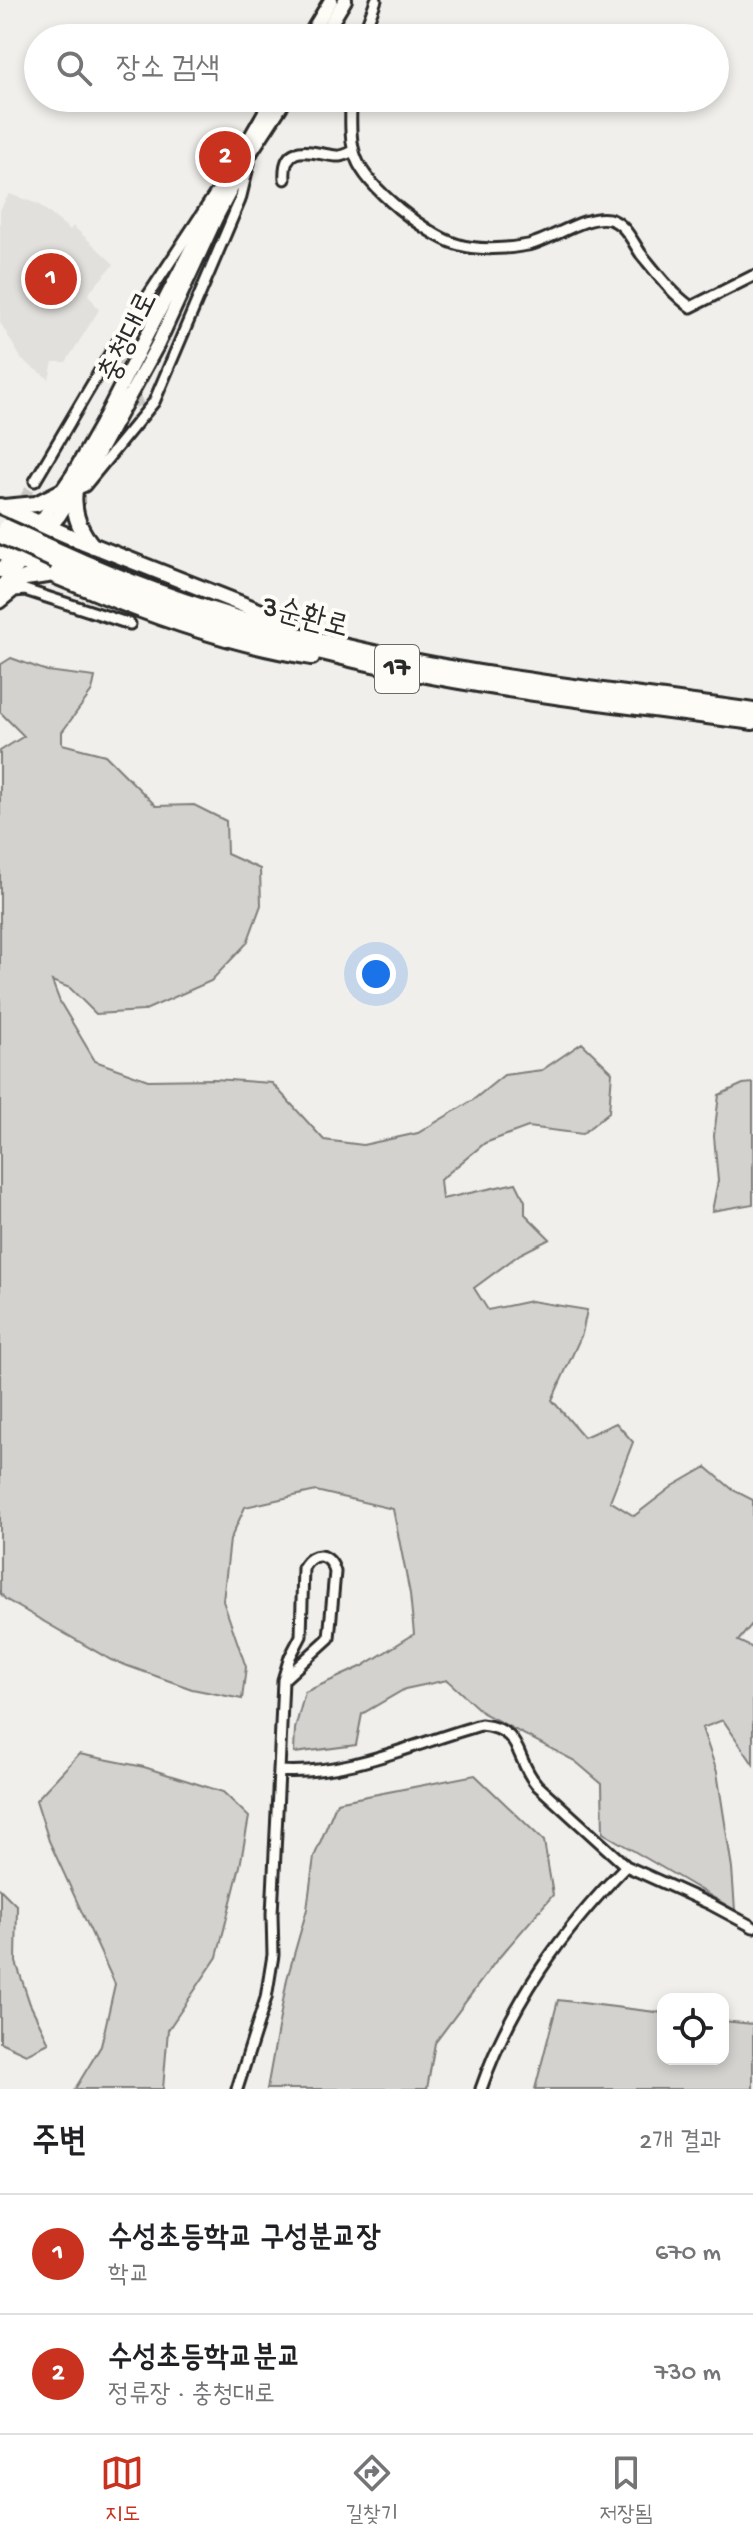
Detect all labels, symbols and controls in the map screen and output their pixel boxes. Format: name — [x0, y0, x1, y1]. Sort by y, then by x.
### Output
search box — [24, 24, 729, 112]
icon: search — [52, 46, 96, 90]
text: 장소 검색 — [116, 53, 220, 88]
pin: 2 — [199, 127, 251, 187]
pin: 1 — [25, 249, 77, 309]
street label: 충청대로 — [93, 287, 167, 389]
street label: 3순환로 — [257, 589, 352, 647]
road number: 17 — [375, 645, 419, 693]
your location — [356, 954, 396, 994]
map controls — [657, 1993, 729, 2065]
button: locate — [657, 1993, 729, 2065]
text: 주변 — [32, 2124, 87, 2164]
text: 2개 결과 — [639, 2128, 721, 2159]
text: 수성초등학교 구성분교장 — [108, 2222, 381, 2257]
text: 1 — [53, 2239, 63, 2270]
text: 670 m — [655, 2239, 721, 2270]
text: 학교 — [108, 2261, 150, 2292]
text: 수성초등학교분교 — [108, 2342, 301, 2377]
text: 2 — [52, 2359, 64, 2390]
text: 730 m — [655, 2359, 721, 2390]
text: 정류장 · 충청대로 — [108, 2381, 275, 2412]
tab: 지도 — [100, 2451, 144, 2529]
tab: 길찾기 — [345, 2451, 398, 2529]
tab: 저장됨 — [599, 2451, 653, 2529]

